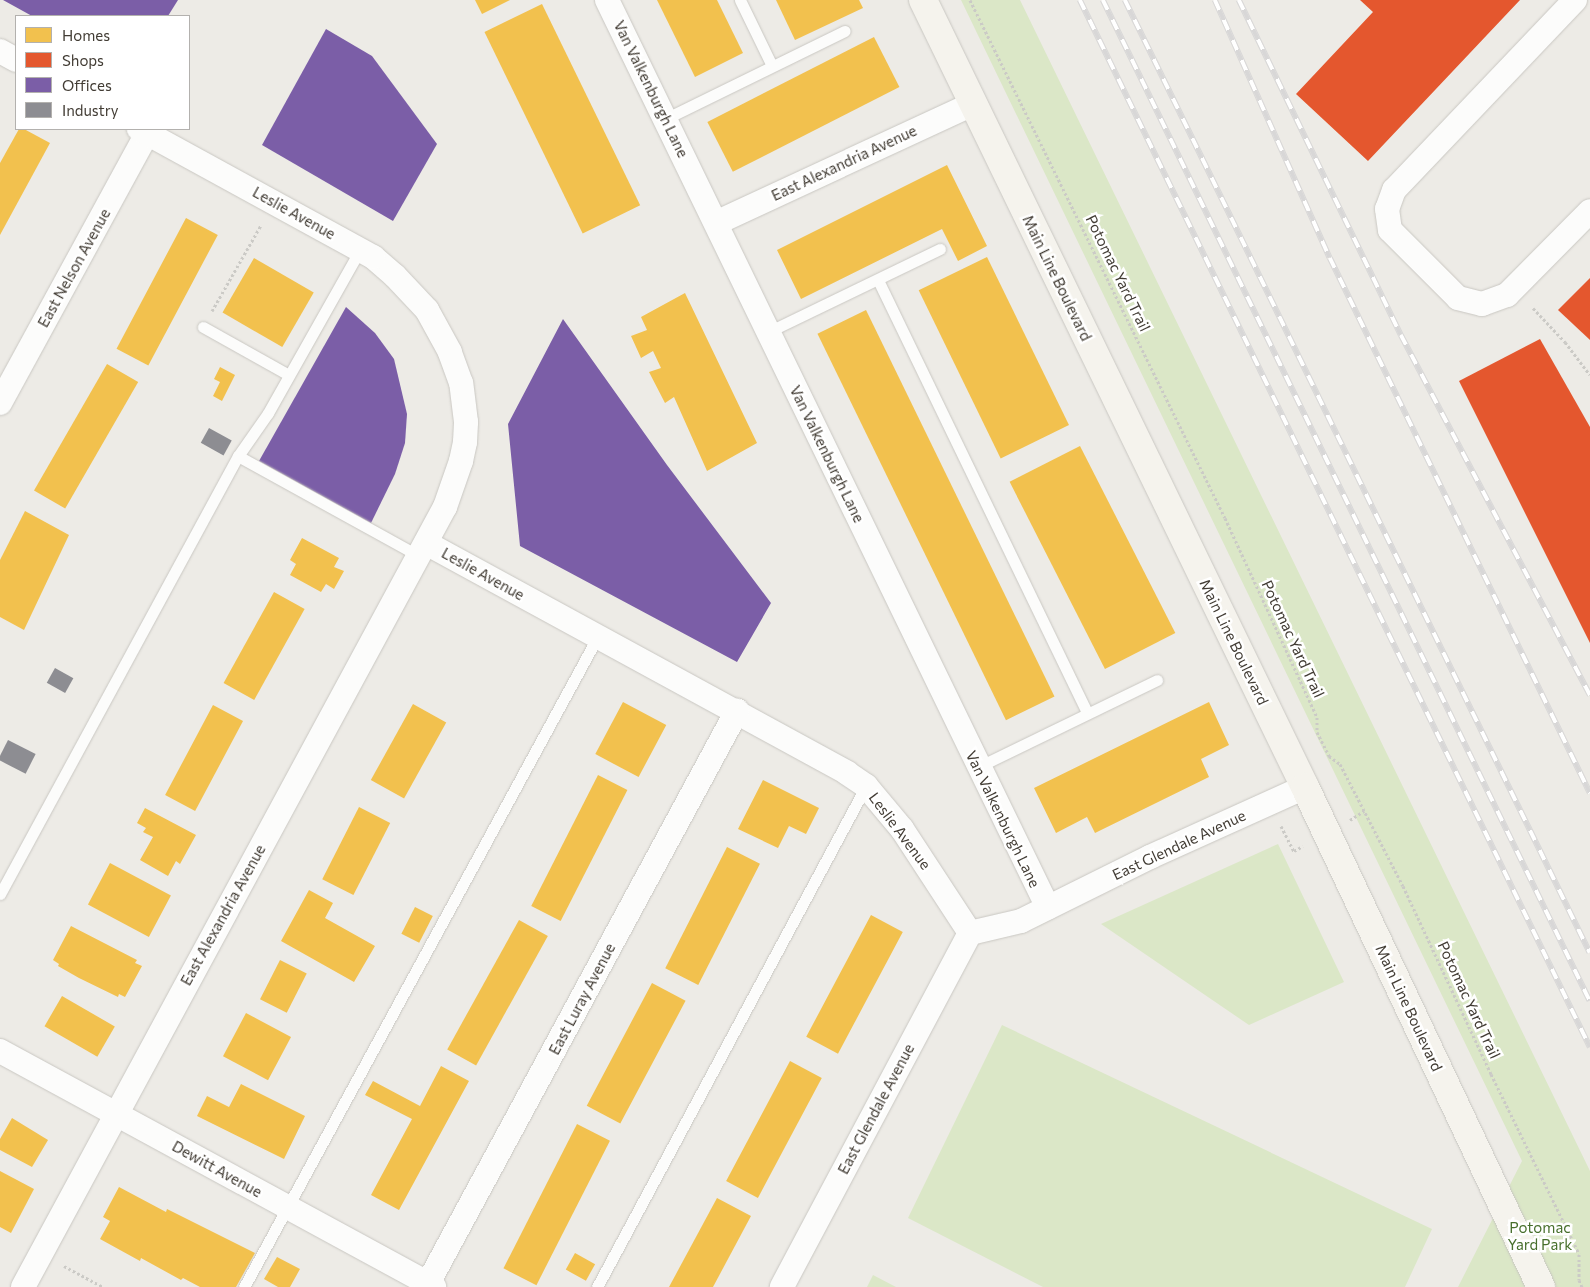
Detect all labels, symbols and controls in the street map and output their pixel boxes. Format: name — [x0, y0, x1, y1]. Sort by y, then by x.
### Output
legend — [15, 15, 190, 130]
street label: Van Valkenburgh Lane — [610, 18, 692, 160]
text: Homes — [62, 26, 110, 44]
text: Shops — [62, 51, 104, 69]
text: Offices — [62, 76, 112, 94]
text: Industry — [62, 101, 119, 119]
street label: East Alexandria Avenue — [768, 121, 920, 205]
street label: Leslie Avenue — [250, 183, 338, 243]
street label: East Nelson Avenue — [34, 206, 114, 330]
street label: Main Line Boulevard — [1019, 212, 1095, 344]
street label: Potomac Yard Trail — [1082, 212, 1154, 334]
street label: Van Valkenburgh Lane — [786, 383, 868, 525]
street label: Leslie Avenue — [439, 544, 527, 604]
street label: Main Line Boulevard — [1196, 576, 1272, 708]
street label: Potomac Yard Trail — [1258, 577, 1328, 701]
street label: Van Valkenburgh Lane — [962, 748, 1044, 890]
street label: Leslie Avenue — [865, 789, 935, 873]
street label: East Glendale Avenue — [1110, 806, 1248, 884]
street label: East Alexandria Avenue — [177, 841, 269, 989]
street label: Potomac Yard Trail — [1434, 938, 1504, 1062]
street label: East Luray Avenue — [545, 940, 619, 1058]
street label: Main Line Boulevard — [1372, 942, 1446, 1074]
street label: East Glendale Avenue — [834, 1041, 918, 1177]
street label: Dewitt Avenue — [169, 1137, 265, 1201]
park label: Potomac Yard Park — [1508, 1218, 1572, 1253]

